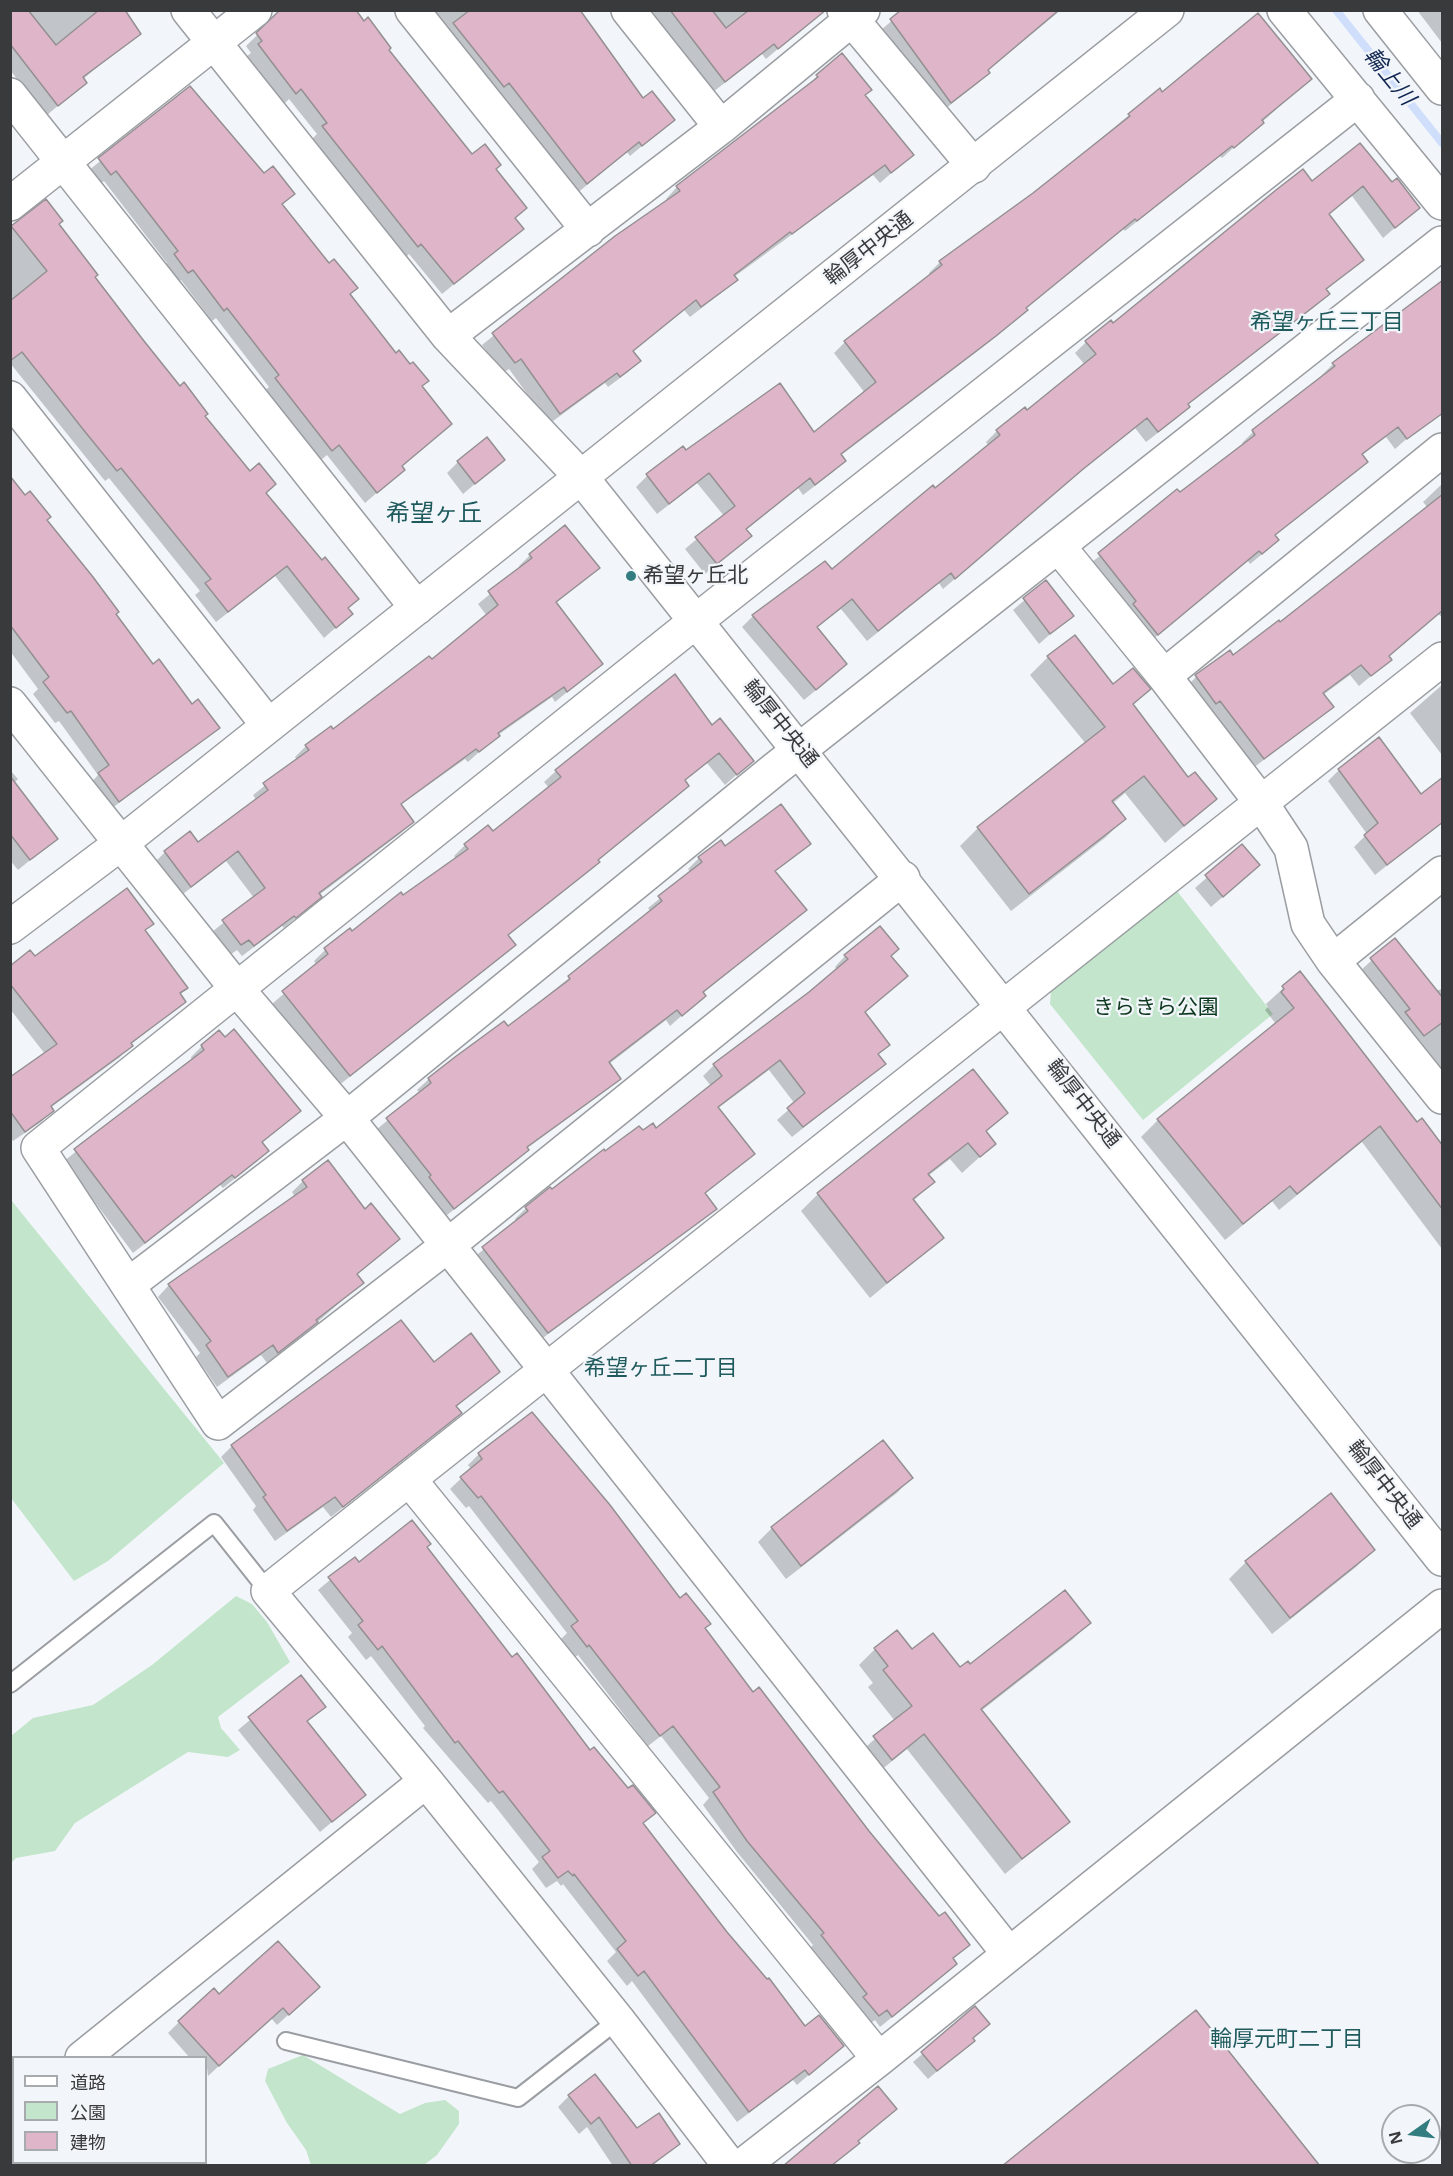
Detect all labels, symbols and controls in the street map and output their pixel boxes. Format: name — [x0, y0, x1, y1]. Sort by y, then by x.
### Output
water label: 輪上川 — [1358, 43, 1420, 111]
street label: 輪厚中央通 — [820, 207, 918, 291]
district label: 希望ヶ丘三丁目 — [1250, 310, 1404, 336]
district label: 希望ヶ丘 — [386, 500, 482, 528]
place label: 希望ヶ丘北 — [643, 563, 748, 589]
marker: 希望ヶ丘北 — [624, 569, 638, 583]
street label: 輪厚中央通 — [737, 675, 823, 773]
park label: きらきら公園 — [1093, 995, 1219, 1021]
street label: 輪厚中央通 — [1041, 1055, 1125, 1153]
district label: 希望ヶ丘二丁目 — [584, 1356, 738, 1382]
street label: 輪厚中央通 — [1342, 1436, 1426, 1534]
district label: 輪厚元町二丁目 — [1210, 2027, 1364, 2053]
legend — [12, 2056, 207, 2164]
text: 道路 — [70, 2070, 106, 2094]
text: 公園 — [70, 2100, 106, 2124]
north arrow — [1381, 2104, 1441, 2164]
text: N — [1383, 2129, 1408, 2147]
text: 建物 — [70, 2130, 106, 2154]

